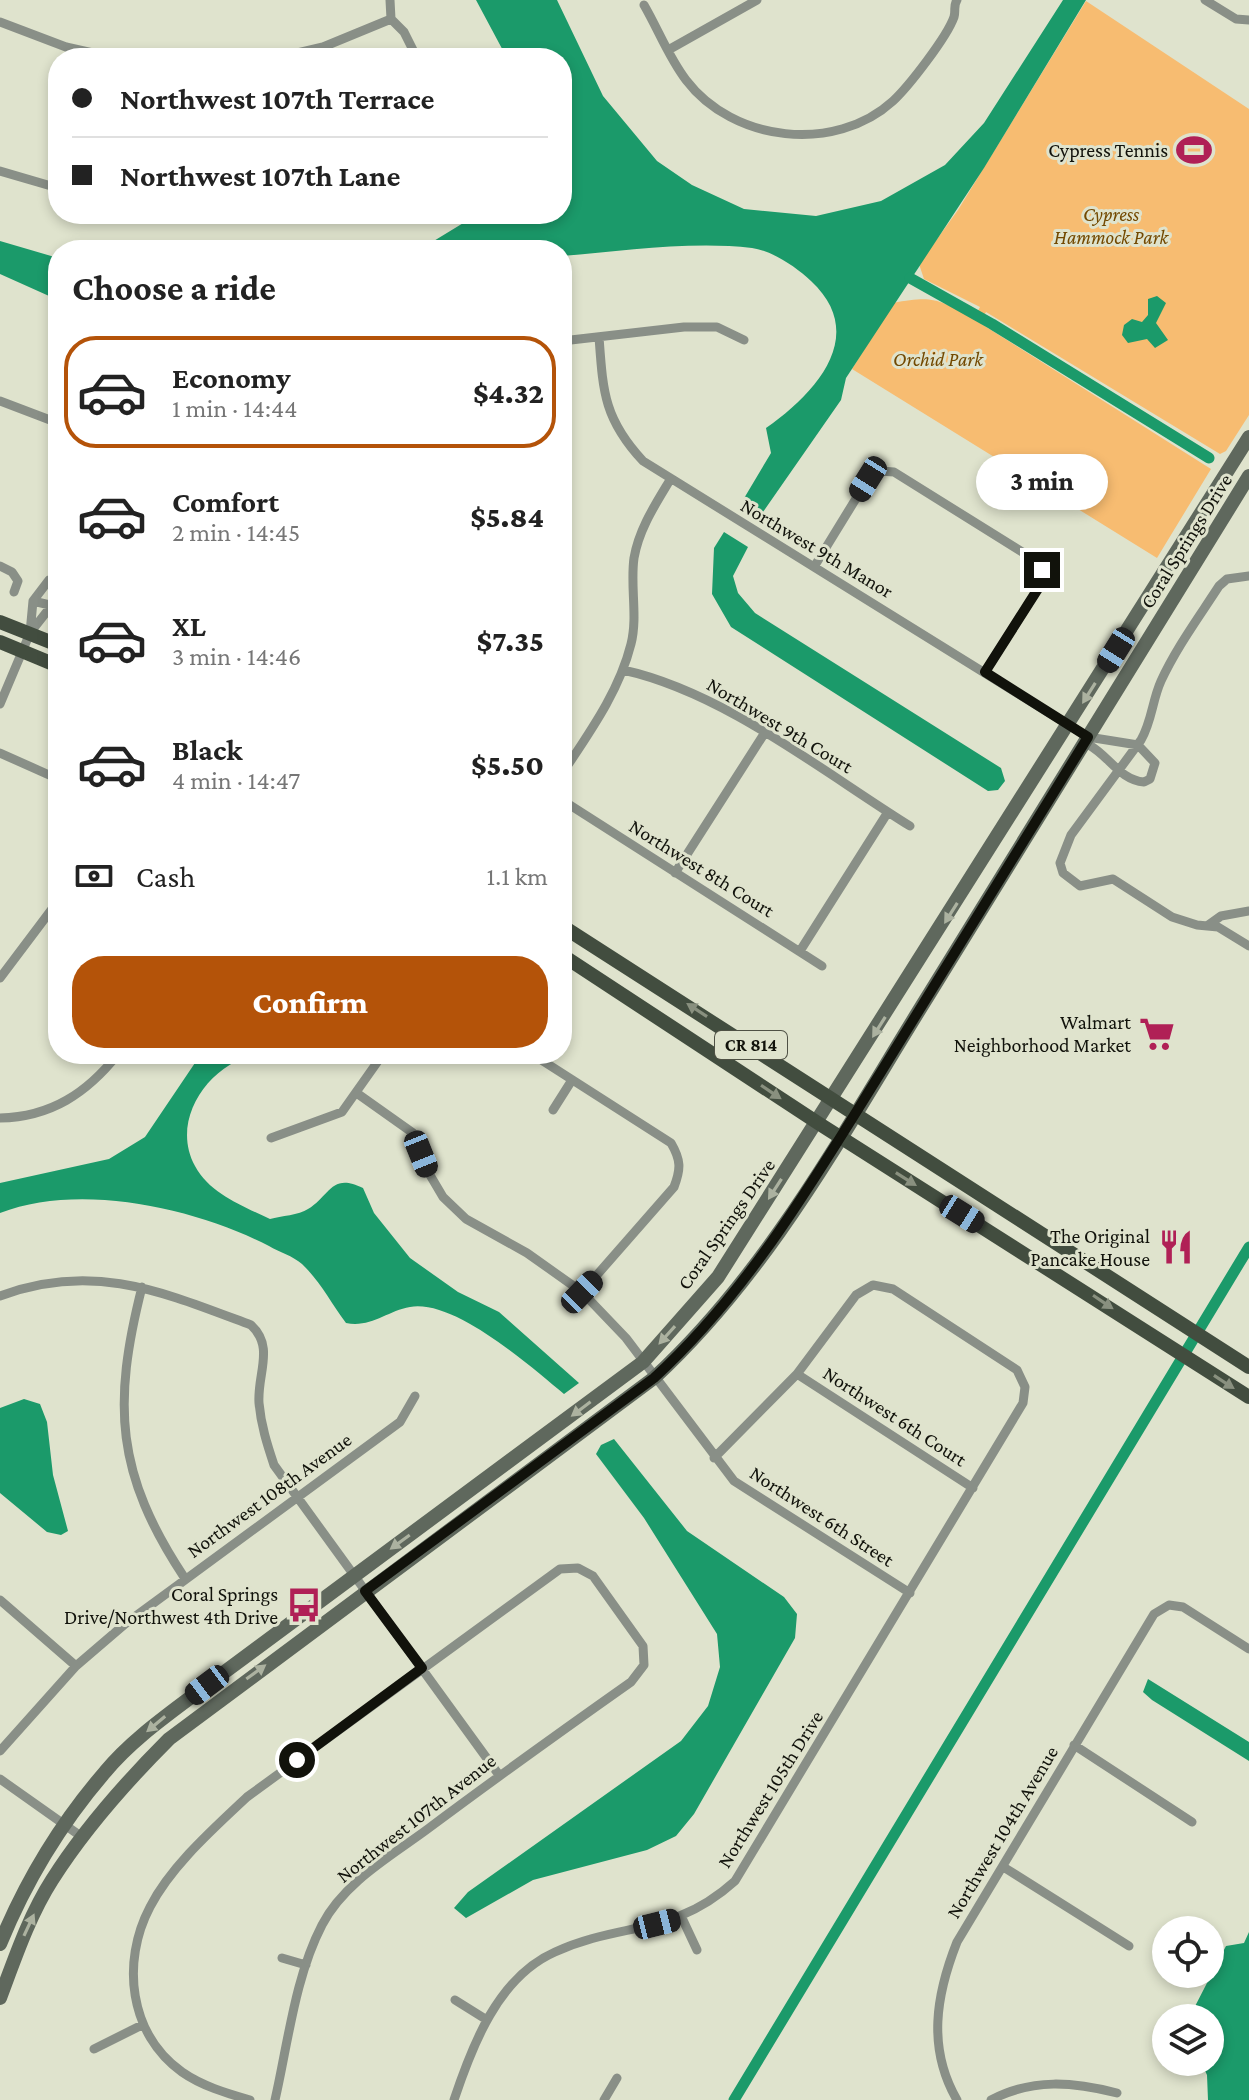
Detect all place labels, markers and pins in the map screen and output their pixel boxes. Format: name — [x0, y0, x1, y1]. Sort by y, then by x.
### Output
sports icon: Cypress Tennis — [1175, 131, 1213, 169]
place label: Cypress Tennis — [1048, 139, 1168, 162]
place label: Walmart Neighborhood Market — [954, 1011, 1131, 1057]
supermarket icon: Walmart Neighborhood Market — [1138, 1015, 1176, 1053]
place label: The Original Pancake House — [1030, 1225, 1150, 1270]
restaurant icon: The Original Pancake House — [1157, 1228, 1195, 1266]
place label: Coral Springs Drive/Northwest 4th Drive — [64, 1583, 278, 1628]
bus stop icon: Coral Springs Drive/Northwest 4th Drive — [285, 1586, 323, 1624]

